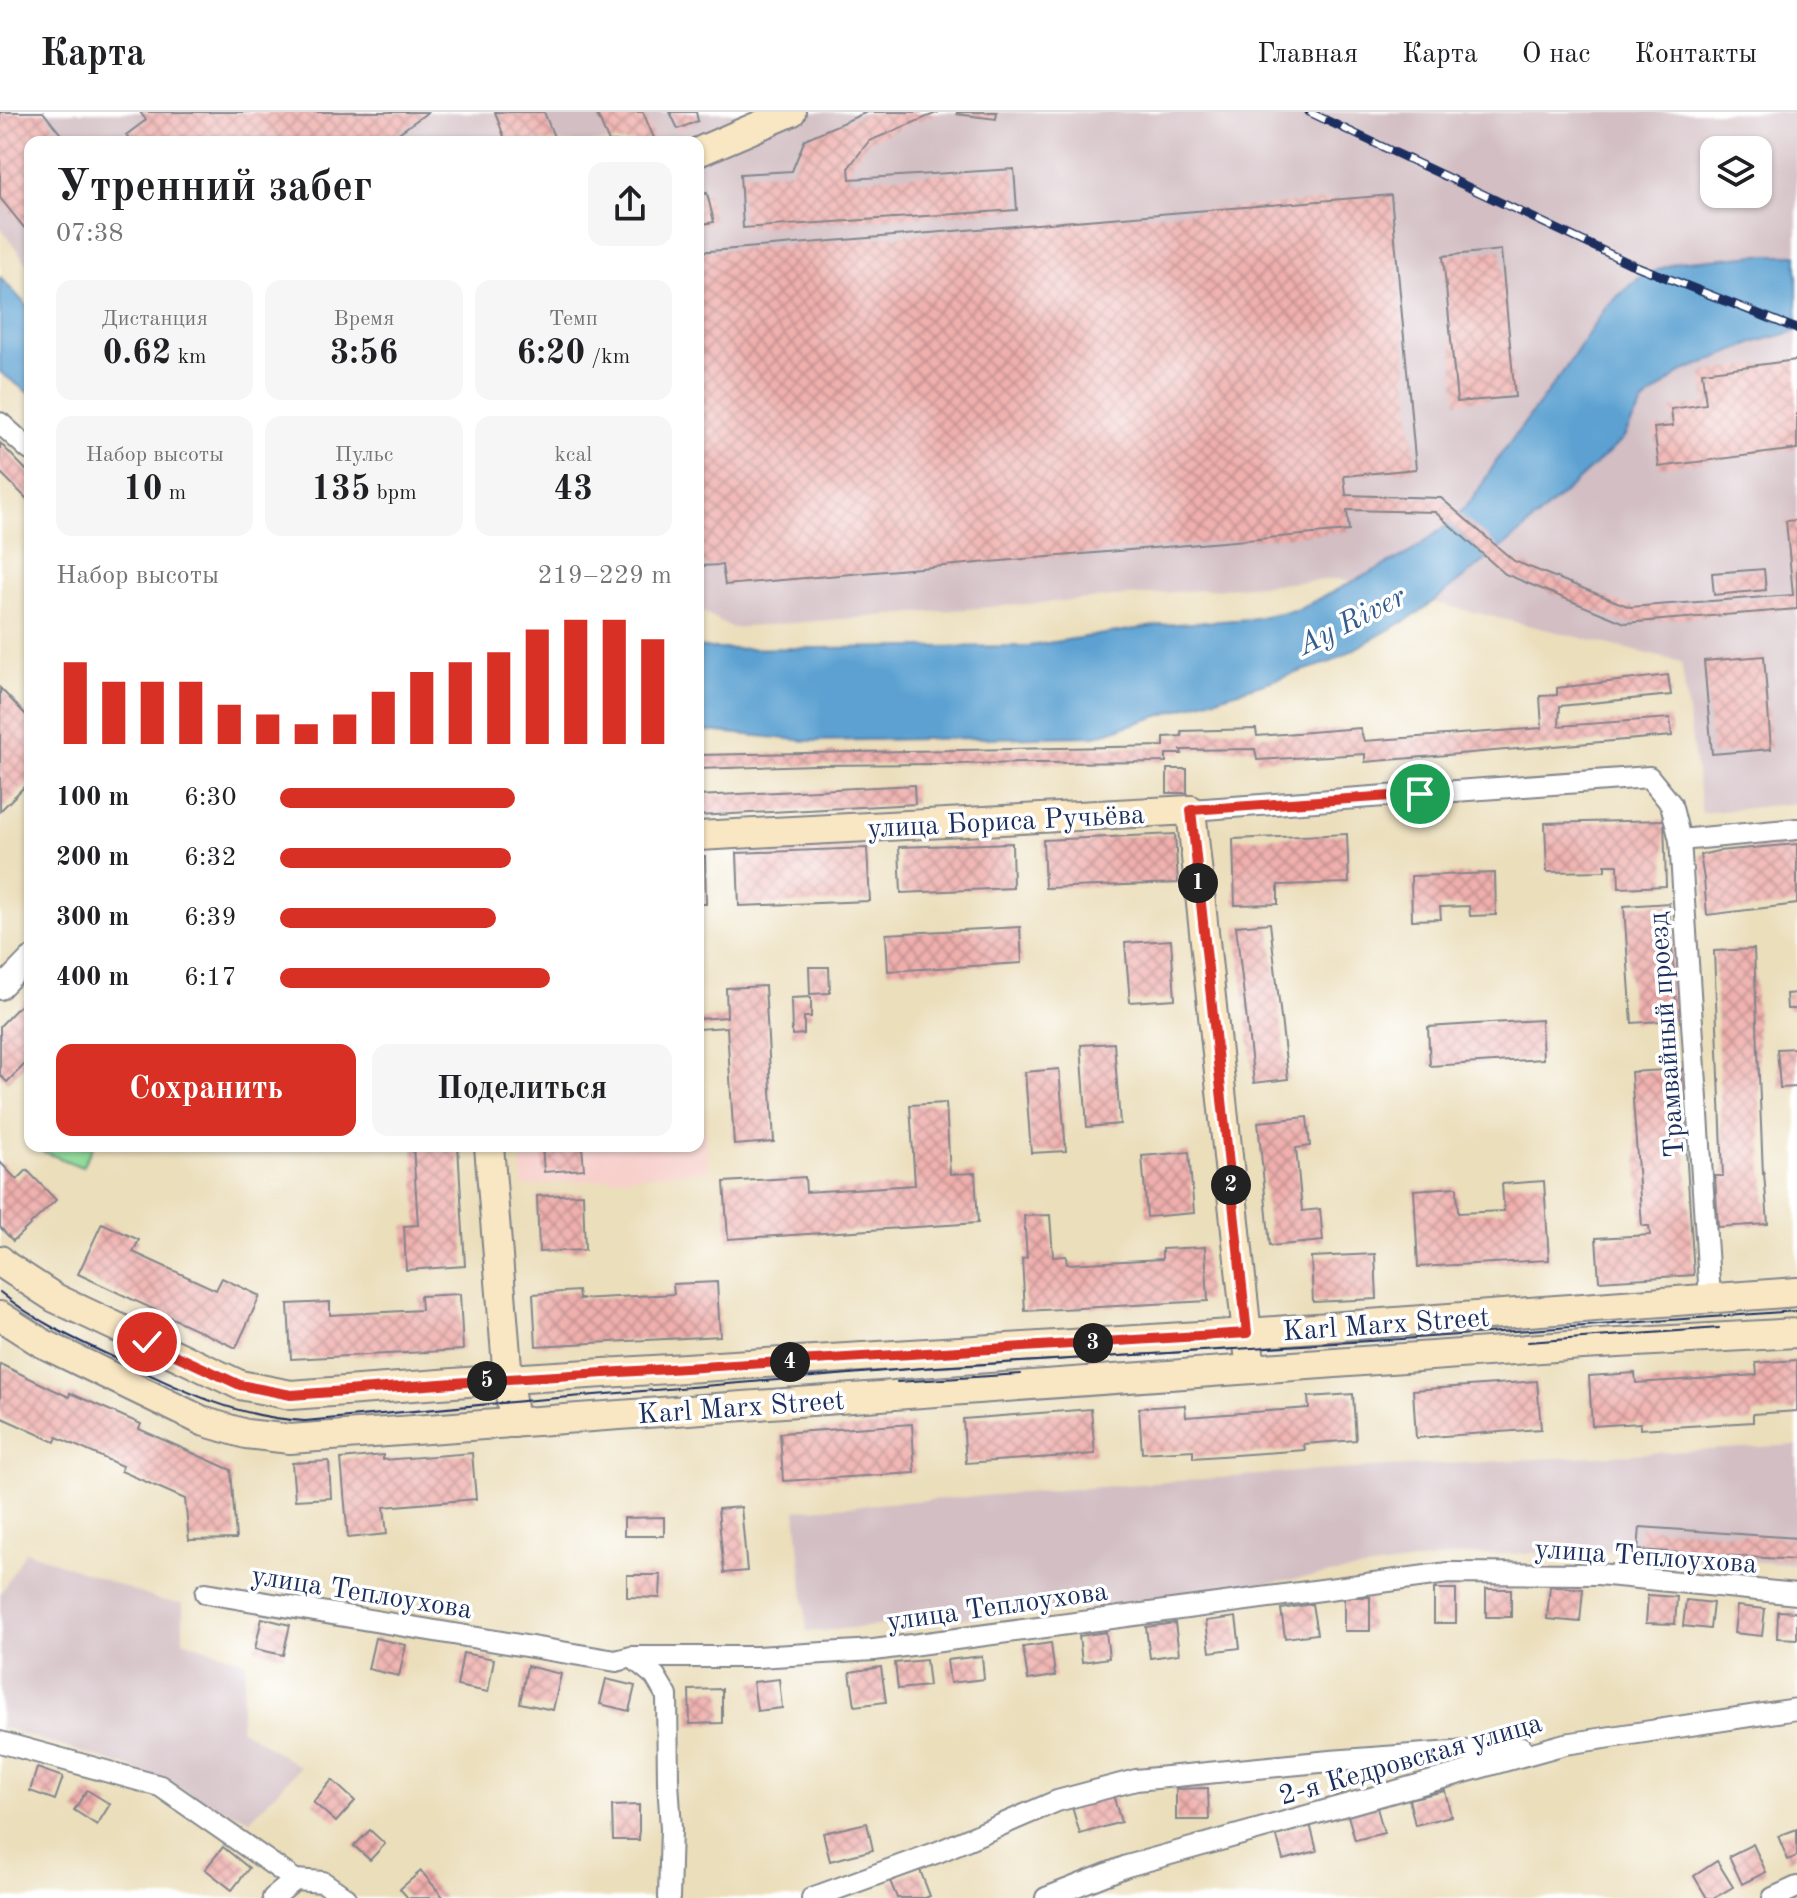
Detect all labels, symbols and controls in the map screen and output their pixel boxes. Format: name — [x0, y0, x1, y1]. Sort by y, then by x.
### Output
text: Карта — [40, 36, 146, 74]
text: Главная — [1257, 41, 1358, 69]
text: Карта — [1402, 41, 1478, 69]
text: О нас — [1522, 41, 1591, 69]
text: Контакты — [1635, 41, 1757, 69]
map controls — [1700, 136, 1772, 208]
button: layers — [1700, 136, 1772, 208]
button: share — [588, 162, 672, 246]
text: Утренний забег — [56, 166, 372, 210]
text: 07:38 — [56, 221, 124, 247]
text: Дистанция — [101, 308, 208, 330]
text: Время — [334, 308, 394, 330]
text: Темп — [549, 308, 598, 330]
text: 0.62 — [103, 337, 171, 371]
text: 3:56 — [330, 337, 398, 371]
text: 6:20 — [516, 337, 585, 371]
text: km — [171, 346, 207, 368]
text: /km — [585, 346, 630, 368]
text: Набор высоты — [86, 444, 224, 466]
text: Пульс — [335, 444, 393, 466]
text: kcal — [554, 444, 592, 466]
text: 10 — [123, 473, 163, 507]
text: 135 — [311, 473, 370, 507]
text: 43 — [554, 473, 593, 507]
text: m — [163, 482, 186, 504]
text: bpm — [370, 482, 417, 504]
text: Набор высоты — [56, 563, 219, 589]
text: 219–229 m — [537, 563, 672, 589]
water label: Ay River — [1291, 581, 1412, 663]
pin — [1386, 760, 1454, 828]
icon: arrive — [1398, 772, 1442, 816]
text: 100 m — [56, 785, 129, 811]
text: 6:30 — [184, 785, 237, 811]
street label: улица Бориса Ручьёва — [867, 802, 1146, 844]
text: 200 m — [56, 845, 129, 871]
text: 6:32 — [184, 845, 237, 871]
pin: 1 — [1178, 863, 1218, 903]
text: 1 — [1192, 872, 1204, 894]
text: 300 m — [56, 905, 129, 931]
text: 6:39 — [184, 905, 237, 931]
street label: Трамвайный проезд — [1645, 911, 1691, 1158]
text: 400 m — [56, 965, 129, 991]
text: 6:17 — [184, 965, 237, 991]
button: Сохранить — [56, 1044, 356, 1136]
button: Поделиться — [372, 1044, 672, 1136]
pin: 2 — [1211, 1165, 1251, 1205]
text: 2 — [1225, 1174, 1237, 1196]
street label: Karl Marx Street — [1282, 1305, 1491, 1347]
pin — [113, 1308, 181, 1376]
icon: check — [125, 1320, 169, 1364]
pin: 3 — [1073, 1323, 1113, 1363]
text: 3 — [1087, 1332, 1099, 1354]
pin: 4 — [770, 1342, 810, 1382]
text: 4 — [784, 1351, 796, 1373]
pin: 5 — [467, 1361, 507, 1401]
text: 5 — [481, 1370, 493, 1392]
street label: Karl Marx Street — [637, 1388, 846, 1430]
street label: улица Теплоухова — [1534, 1536, 1758, 1580]
street label: улица Теплоухова — [249, 1563, 474, 1625]
street label: улица Теплоухова — [885, 1579, 1110, 1637]
street label: 2-я Кедровская улица — [1276, 1710, 1546, 1812]

